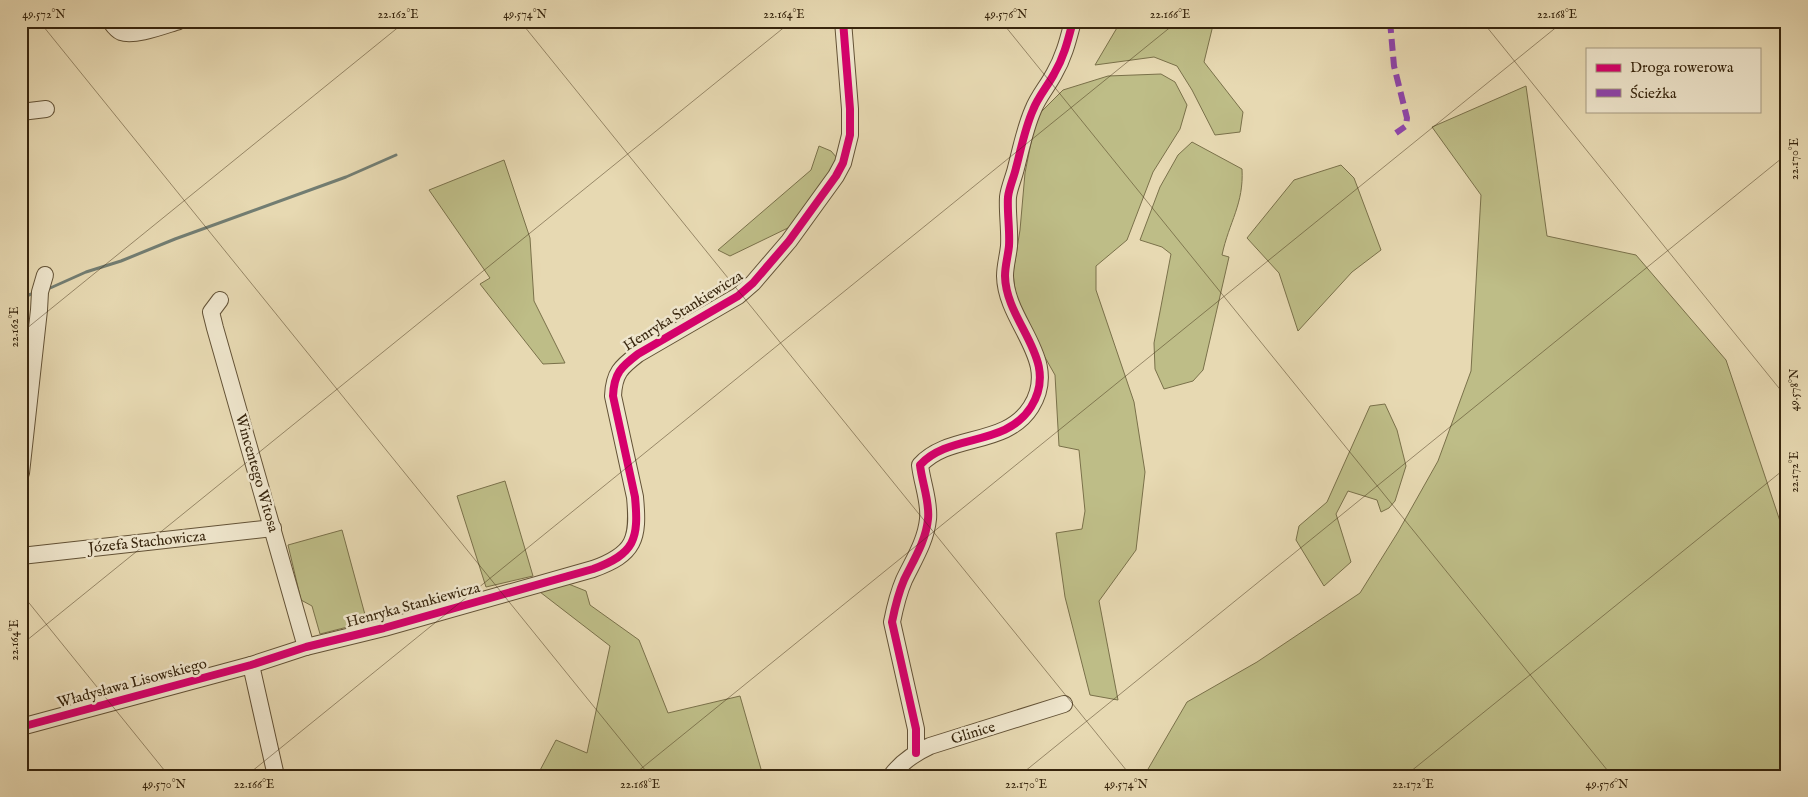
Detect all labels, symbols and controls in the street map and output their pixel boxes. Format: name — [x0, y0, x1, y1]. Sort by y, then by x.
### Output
text: 49.572°N — [22, 7, 66, 22]
text: 22.162°E — [377, 7, 419, 22]
text: 49.574°N — [503, 7, 547, 22]
text: 22.164°E — [763, 7, 805, 22]
text: 49.576°N — [985, 7, 1028, 22]
text: 22.166°E — [1150, 7, 1190, 22]
text: 22.168°E — [1537, 7, 1577, 22]
legend — [1586, 48, 1760, 112]
text: Droga rowerowa — [1630, 58, 1734, 77]
text: Ścieżka — [1630, 84, 1677, 103]
text: 22.170°E — [1787, 138, 1802, 180]
street label: Henryka Stankiewicza — [620, 266, 747, 356]
text: 22.162°E — [7, 306, 22, 348]
text: 49.578°N — [1787, 368, 1802, 411]
street label: Wincentego Witosa — [231, 412, 283, 535]
text: 22.172°E — [1787, 451, 1802, 493]
street label: Józefa Stachowicza — [85, 526, 207, 558]
street label: Henryka Stankiewicza — [344, 578, 483, 632]
text: 22.164°E — [7, 619, 22, 661]
street label: Władysława Lisowskiego — [55, 654, 209, 712]
street label: Glinice — [949, 717, 998, 749]
text: 49.570°N — [142, 777, 186, 792]
text: 22.166°E — [234, 777, 274, 792]
text: 22.168°E — [620, 777, 660, 792]
text: 22.170°E — [1005, 777, 1047, 792]
text: 49.574°N — [1104, 777, 1148, 792]
text: 22.172°E — [1392, 777, 1434, 792]
text: 49.576°N — [1586, 777, 1629, 792]

